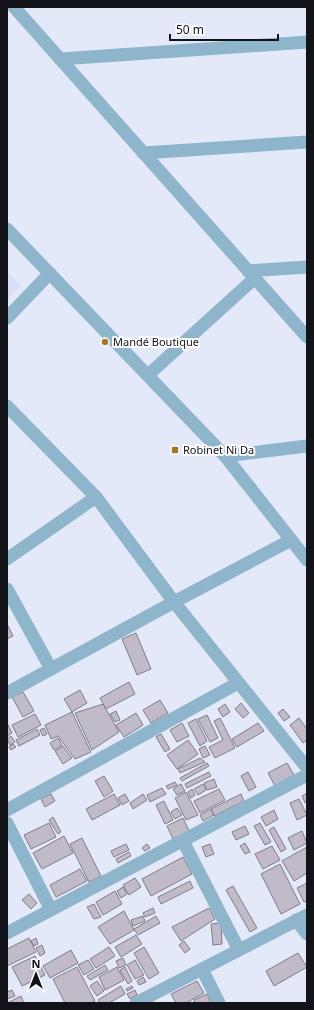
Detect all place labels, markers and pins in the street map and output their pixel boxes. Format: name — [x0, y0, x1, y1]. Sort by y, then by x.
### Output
place label: Mandé Boutique — [113, 334, 199, 349]
marker: Mandé Boutique — [100, 337, 110, 347]
place label: Robinet Ni Da — [183, 442, 254, 457]
marker: Robinet Ni Da — [170, 445, 180, 455]

